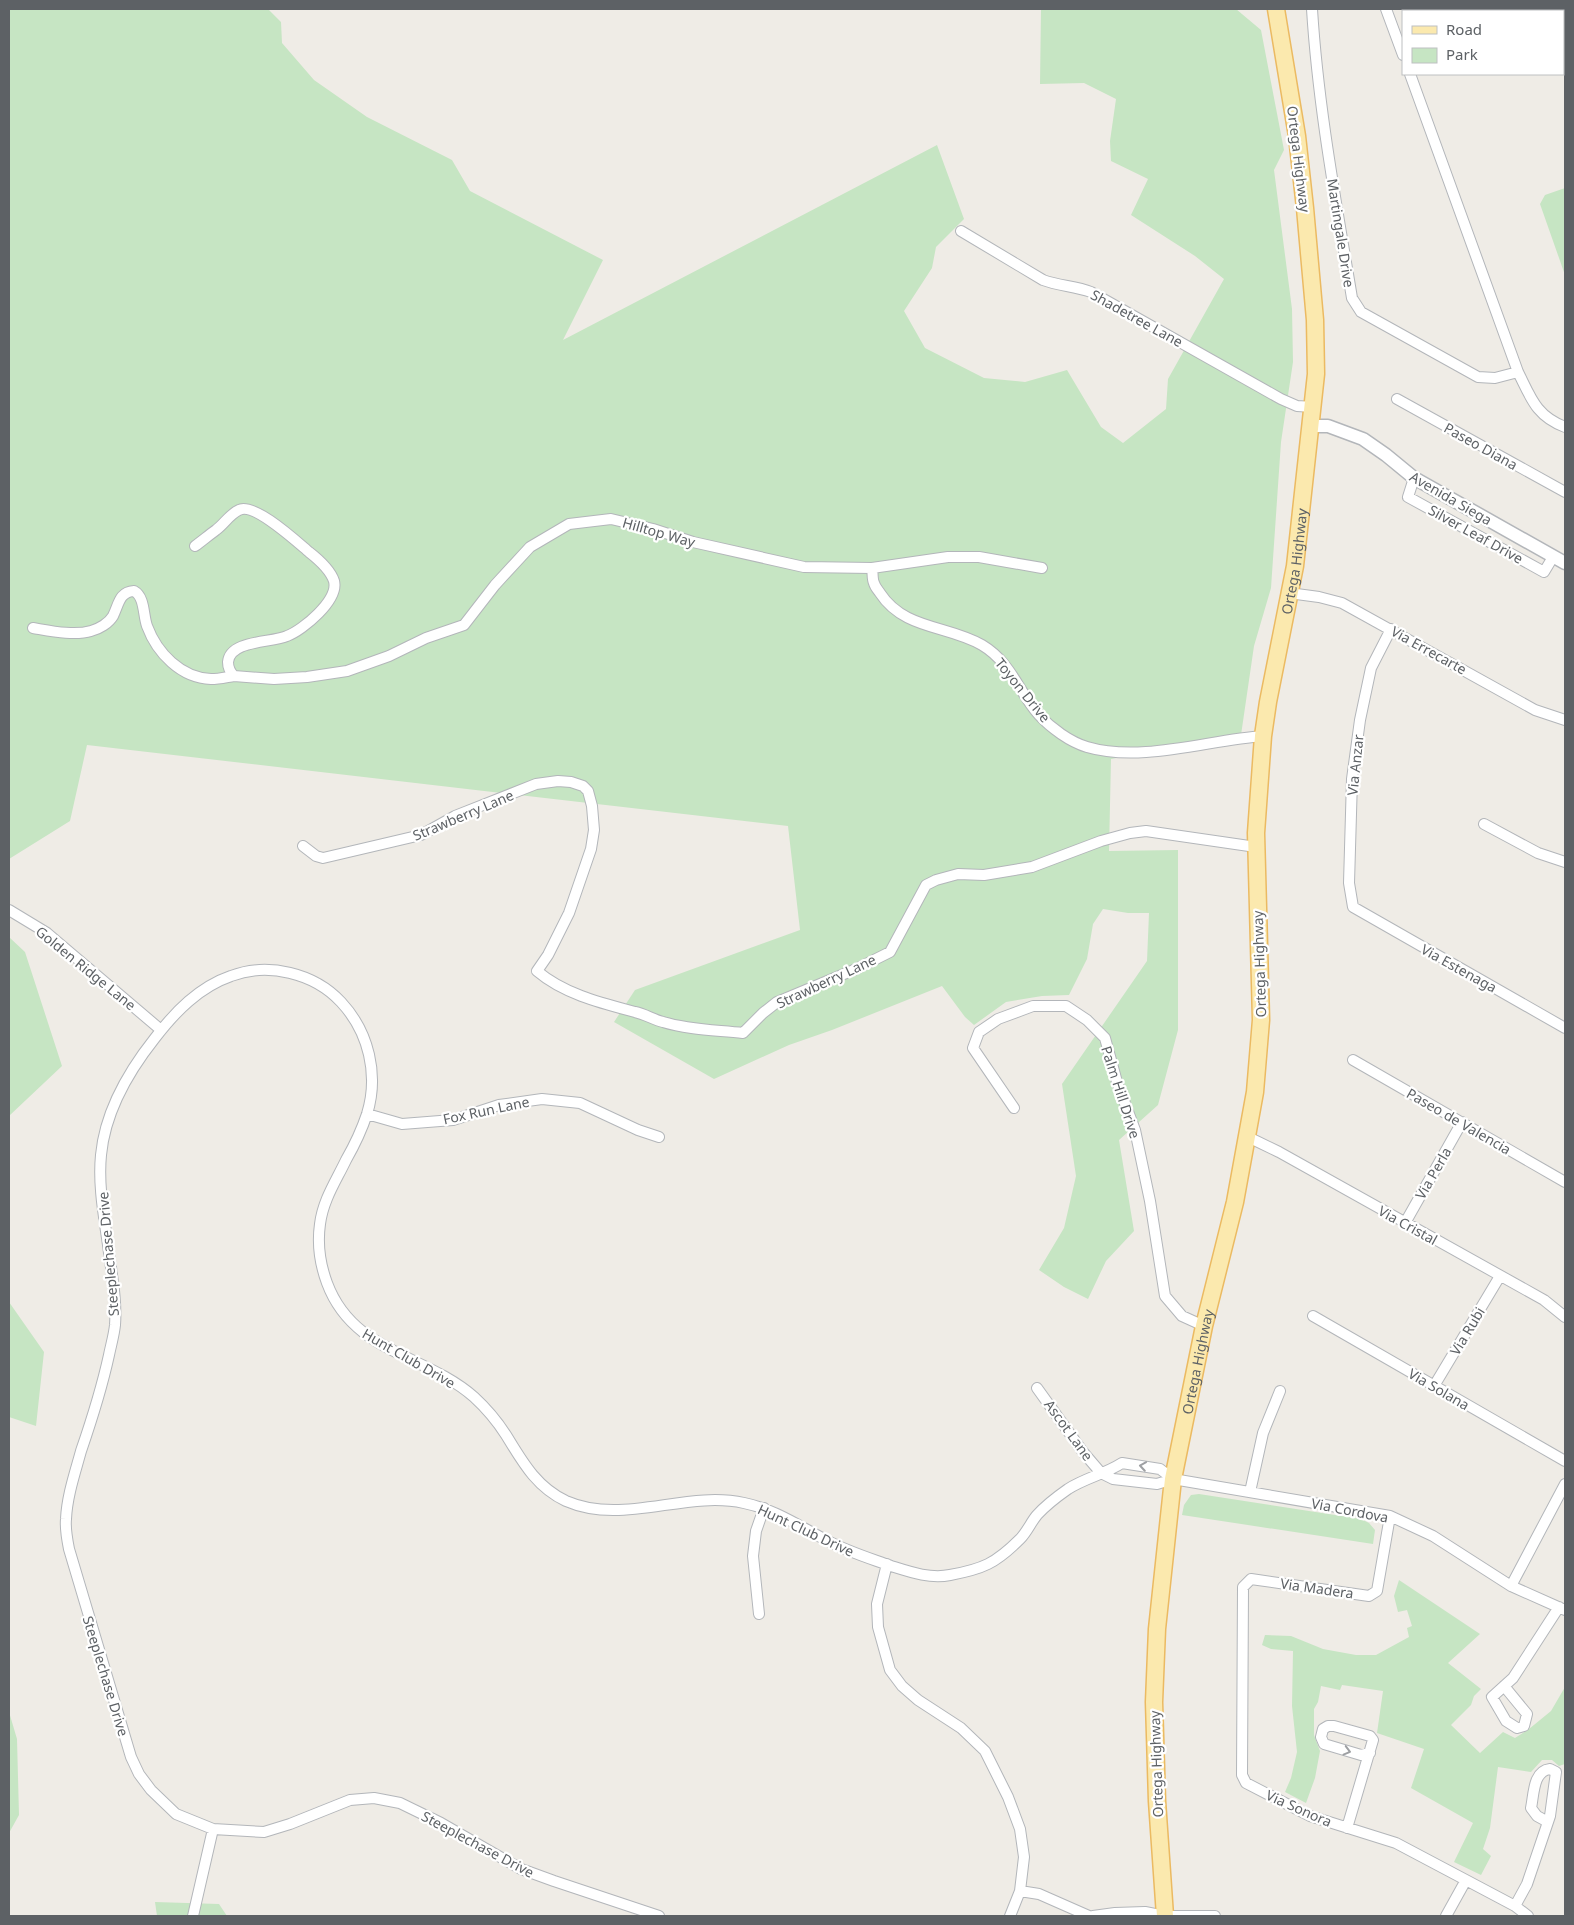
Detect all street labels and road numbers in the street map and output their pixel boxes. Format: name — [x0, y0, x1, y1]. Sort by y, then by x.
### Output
street label: Ortega Highway — [1283, 105, 1315, 214]
street label: Martingale Drive — [1323, 177, 1359, 289]
street label: Shadetree Lane — [1088, 285, 1186, 351]
street label: Paseo Diana — [1441, 418, 1521, 474]
street label: Avenida Siega — [1406, 467, 1496, 529]
street label: Silver Leaf Drive — [1425, 500, 1527, 568]
street label: Ortega Highway — [1276, 506, 1311, 616]
street label: Hilltop Way — [620, 513, 698, 552]
street label: Via Errecarte — [1388, 621, 1470, 679]
street label: Toyon Drive — [991, 654, 1055, 726]
street label: Via Anzar — [1342, 733, 1368, 796]
street label: Strawberry Lane — [410, 785, 516, 845]
street label: Ortega Highway — [1248, 909, 1270, 1018]
street label: Golden Ridge Lane — [32, 922, 140, 1014]
street label: Via Estenaga — [1418, 939, 1500, 997]
street label: Strawberry Lane — [773, 950, 879, 1012]
street label: Palm Hill Drive — [1097, 1043, 1145, 1141]
street label: Paseo de Valencia — [1403, 1083, 1515, 1159]
street label: Fox Run Lane — [441, 1092, 531, 1128]
street label: Via Perla — [1410, 1144, 1456, 1202]
street label: Steeplechase Drive — [93, 1191, 123, 1317]
street label: Via Cristal — [1375, 1201, 1441, 1249]
street label: Via Rubi — [1445, 1303, 1489, 1359]
street label: Ortega Highway — [1177, 1306, 1218, 1416]
street label: Hunt Club Drive — [359, 1324, 459, 1392]
street label: Via Solana — [1405, 1364, 1473, 1414]
street label: Ascot Lane — [1040, 1396, 1098, 1464]
street label: Via Cordova — [1310, 1493, 1390, 1527]
street label: Hunt Club Drive — [755, 1499, 857, 1561]
street label: Via Madera — [1279, 1573, 1355, 1603]
street label: Steeplechase Drive — [79, 1614, 133, 1739]
street label: Ortega Highway — [1145, 1709, 1167, 1818]
street label: Via Sonora — [1263, 1785, 1335, 1831]
street label: Steeplechase Drive — [418, 1806, 538, 1882]

